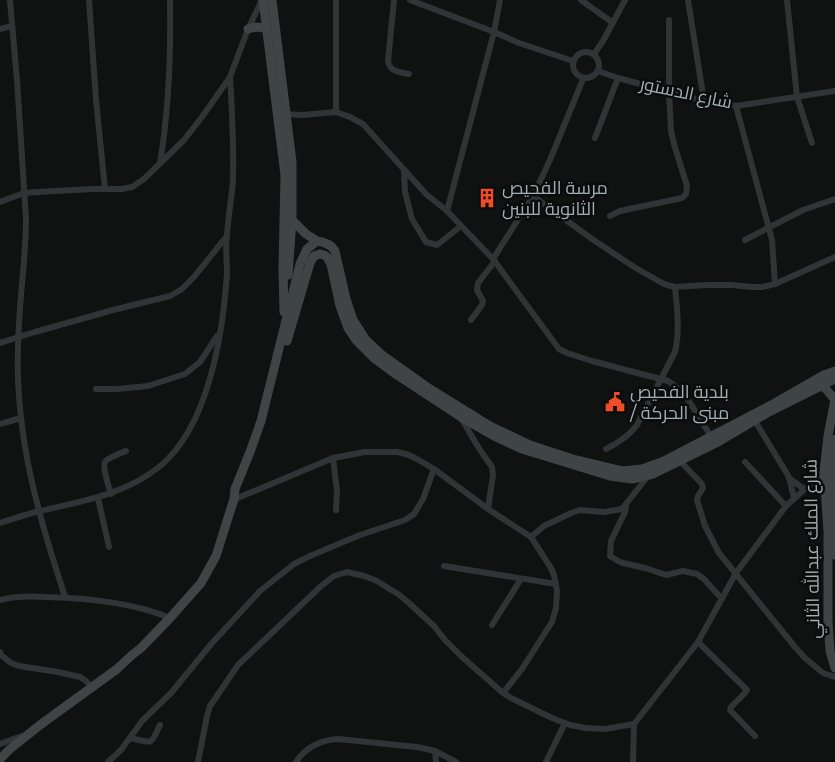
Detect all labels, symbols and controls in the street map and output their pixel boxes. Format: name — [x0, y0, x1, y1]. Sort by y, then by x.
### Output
street label: شارع الدستور — [637, 72, 734, 114]
place label: مرسة الفحيص الثانوية للبنين — [502, 177, 608, 220]
building icon: مرسة الفحيص الثانوية للبنين — [476, 187, 498, 209]
place label: بلدية الفحيص / مبنى الحركة — [629, 381, 729, 424]
public building icon: بلدية الفحيص / مبنى الحركة — [604, 391, 626, 413]
street label: شارع الملك عبدالله الثاني — [798, 459, 828, 639]

